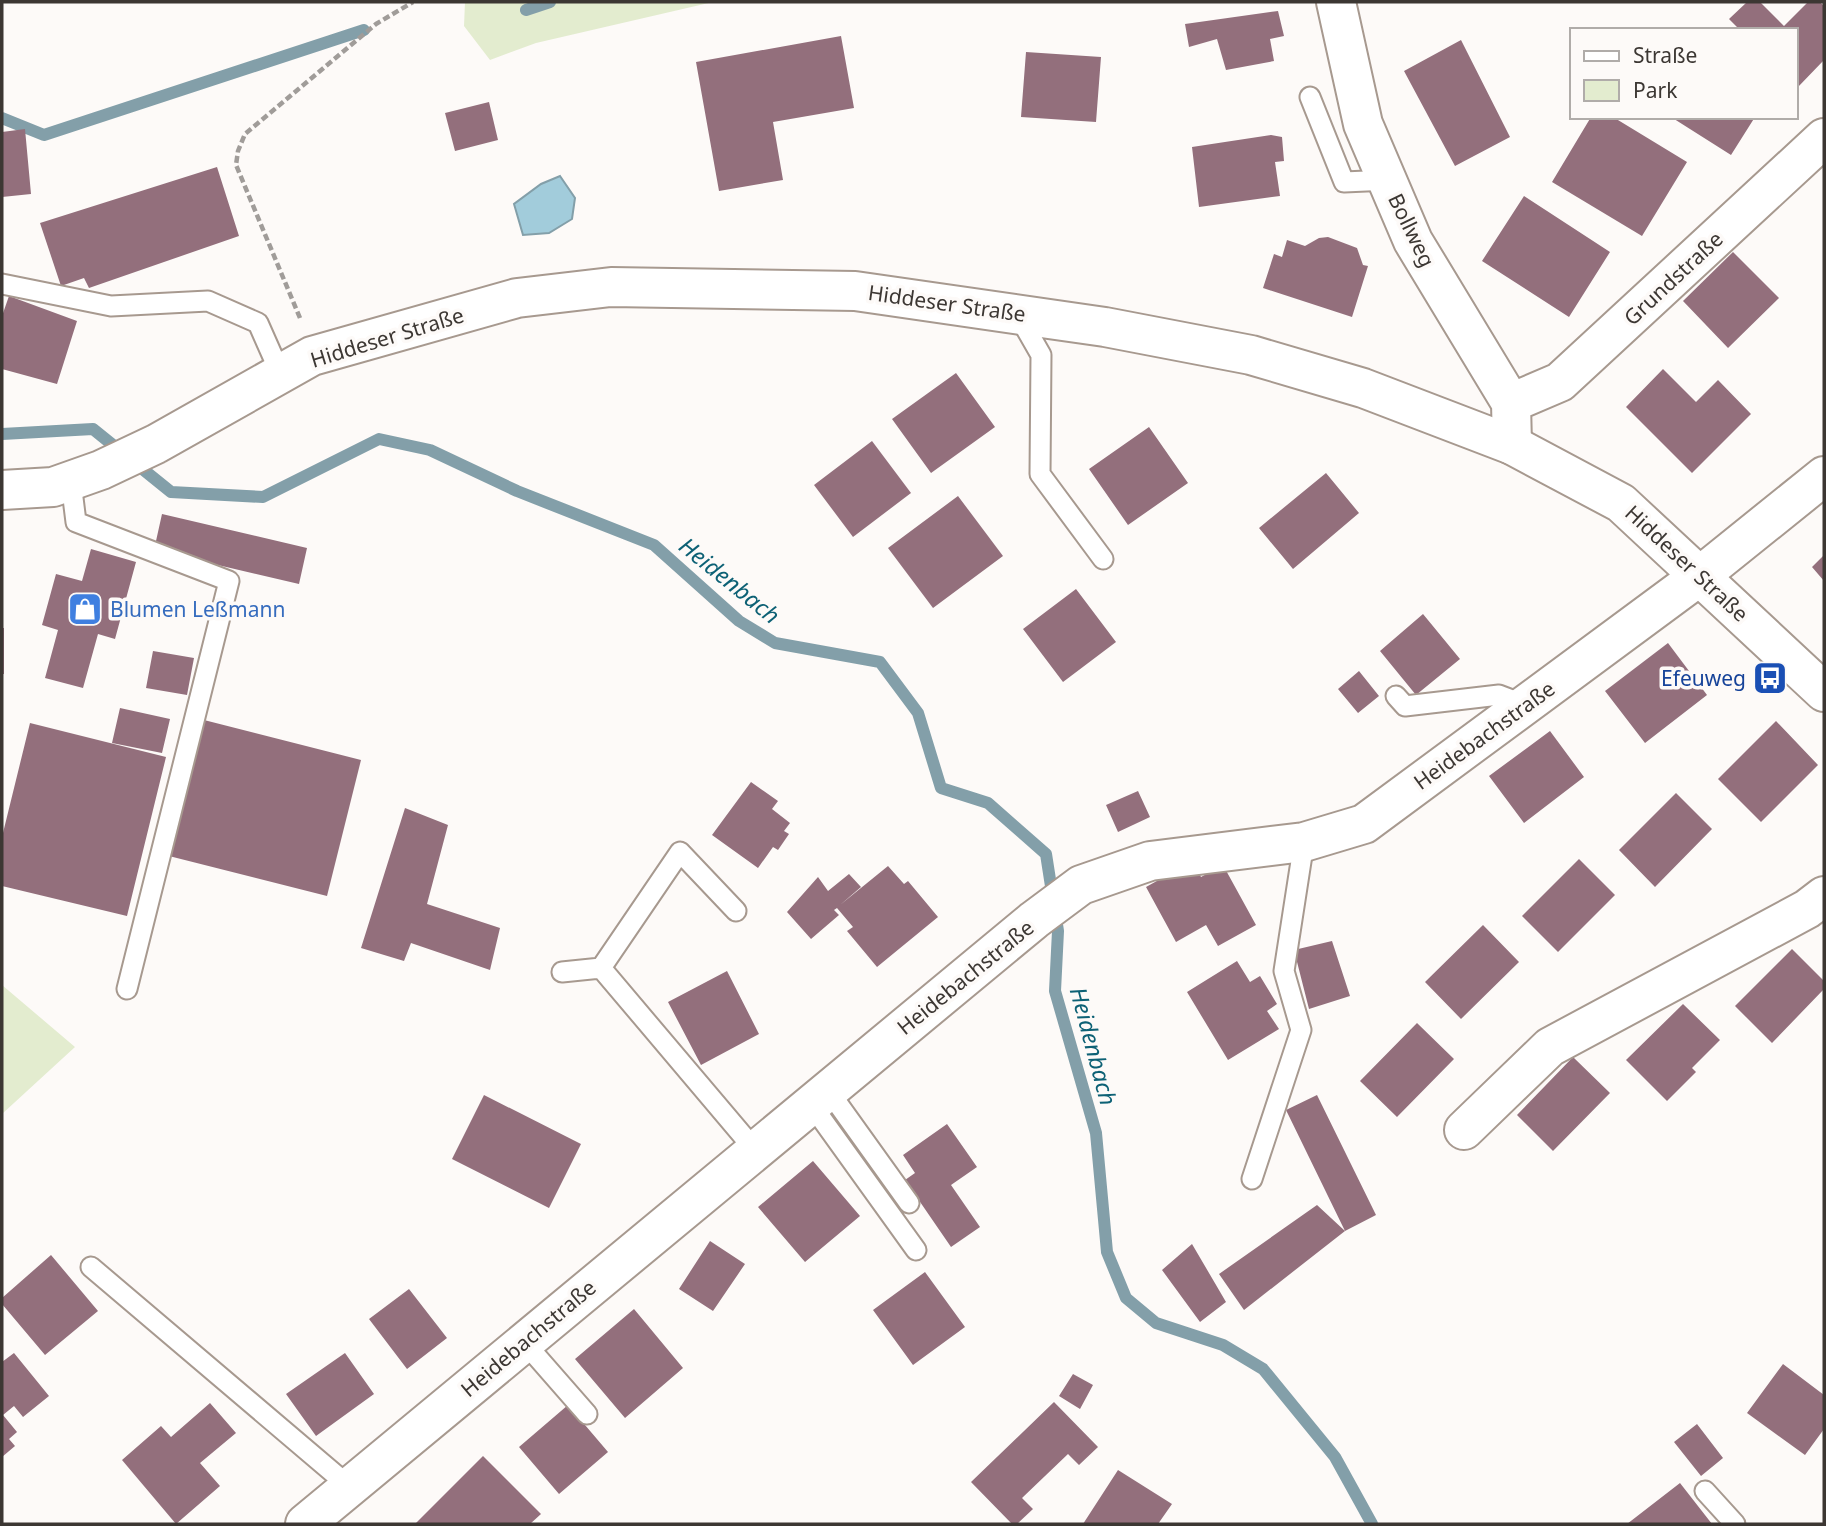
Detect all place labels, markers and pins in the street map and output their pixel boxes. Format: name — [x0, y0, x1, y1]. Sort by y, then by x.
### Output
shop icon: Blumen Leßmann — [66, 590, 104, 628]
place label: Blumen Leßmann — [110, 595, 285, 623]
bus stop icon: Efeuweg — [1751, 659, 1789, 697]
place label: Efeuweg — [1661, 664, 1746, 692]

